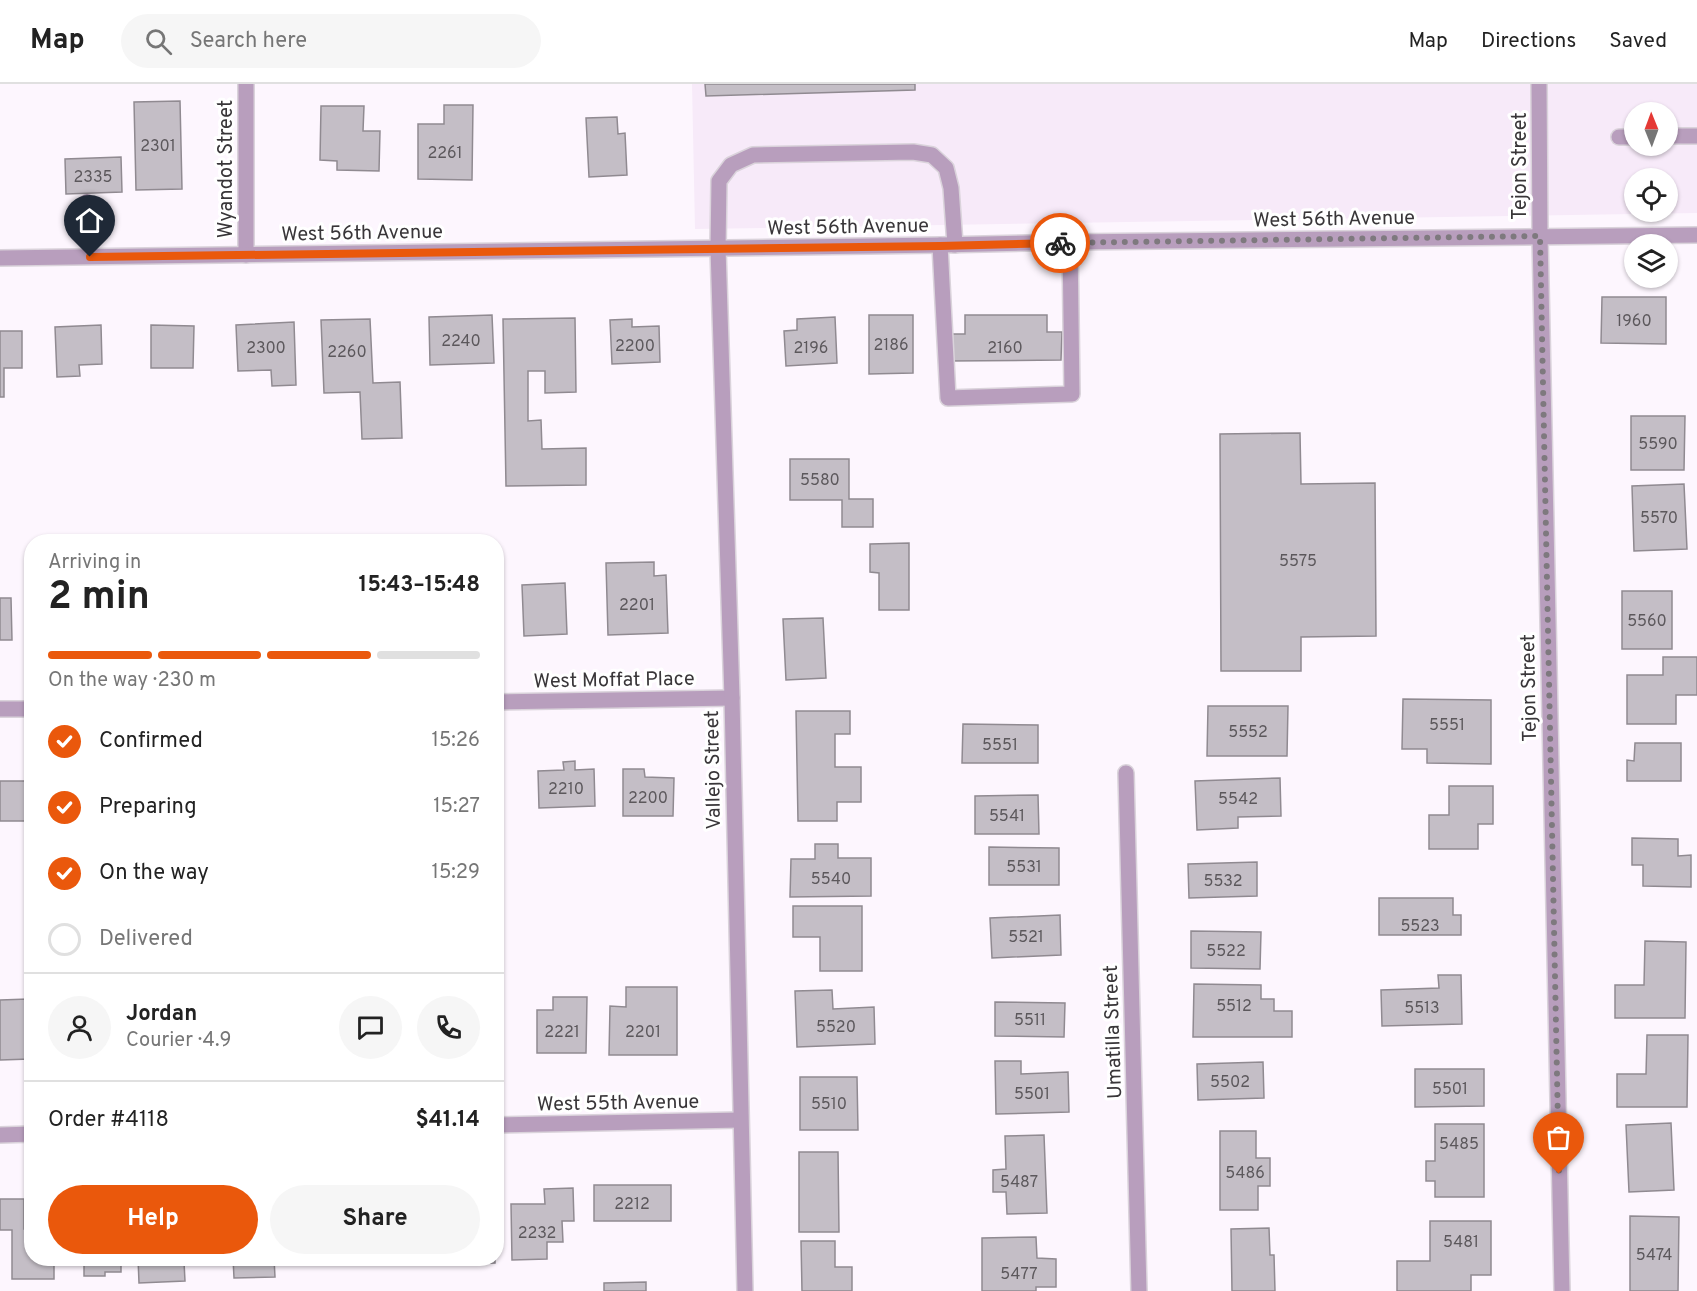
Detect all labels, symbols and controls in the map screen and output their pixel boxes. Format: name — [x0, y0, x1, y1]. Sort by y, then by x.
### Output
search box — [121, 14, 541, 68]
text: Map — [30, 23, 85, 59]
icon: search — [142, 25, 175, 58]
text: Search here — [190, 28, 307, 55]
text: Map — [1408, 28, 1448, 55]
text: Directions — [1481, 28, 1576, 55]
text: Saved — [1609, 28, 1667, 55]
street label: Wyandot Street — [214, 100, 240, 238]
north arrow — [1624, 102, 1678, 156]
map controls — [1624, 102, 1678, 288]
street label: Tejon Street — [1508, 112, 1534, 220]
house number: 2301 — [140, 137, 176, 157]
house number: 2261 — [427, 144, 463, 164]
house number: 2335 — [74, 168, 113, 188]
button: locate — [1624, 168, 1678, 222]
pin — [64, 195, 115, 257]
icon: home — [73, 204, 106, 237]
street label: West 56th Avenue — [1253, 206, 1415, 234]
courier — [1030, 213, 1090, 273]
street label: West 56th Avenue — [767, 214, 929, 242]
street label: West 56th Avenue — [281, 220, 443, 248]
icon: bike — [1044, 227, 1077, 260]
button: layers — [1624, 234, 1678, 288]
house number: 1960 — [1616, 312, 1652, 332]
house number: 2240 — [441, 332, 481, 352]
house number: 2186 — [873, 336, 909, 356]
house number: 2200 — [615, 337, 655, 357]
house number: 2300 — [246, 339, 286, 359]
house number: 2196 — [794, 339, 828, 359]
house number: 2160 — [987, 339, 1023, 359]
house number: 2260 — [327, 343, 367, 363]
house number: 5590 — [1638, 435, 1678, 455]
house number: 5580 — [800, 471, 840, 491]
house number: 5570 — [1640, 509, 1678, 529]
text: Arriving in — [48, 550, 141, 576]
house number: 5575 — [1279, 552, 1317, 572]
text: 15:43–15:48 — [359, 572, 480, 599]
text: 2 min — [48, 574, 150, 623]
house number: 2201 — [619, 596, 655, 616]
house number: 5560 — [1627, 612, 1667, 632]
street label: Tejon Street — [1516, 634, 1544, 742]
street label: West Moffat Place — [533, 667, 695, 695]
text: On the way · 230 m — [48, 668, 216, 694]
street label: Vallejo Street — [700, 710, 728, 830]
house number: 5551 — [1429, 716, 1465, 736]
house number: 5552 — [1228, 723, 1268, 743]
icon: check — [48, 725, 81, 758]
text: Confirmed — [99, 728, 203, 755]
text: 15:26 — [431, 728, 480, 754]
house number: 5551 — [982, 736, 1018, 756]
house number: 2210 — [548, 780, 584, 800]
house number: 2200 — [628, 789, 668, 809]
house number: 5542 — [1218, 790, 1258, 810]
icon: check — [48, 791, 81, 824]
text: Preparing — [99, 794, 197, 821]
text: 15:27 — [433, 794, 480, 820]
house number: 5541 — [989, 807, 1025, 827]
icon: check — [48, 857, 81, 890]
house number: 5531 — [1006, 858, 1042, 878]
text: On the way — [99, 860, 209, 887]
text: 15:29 — [431, 860, 480, 886]
house number: 5540 — [811, 870, 851, 890]
house number: 5532 — [1204, 872, 1242, 892]
house number: 5523 — [1400, 917, 1440, 937]
text: Delivered — [99, 926, 193, 953]
house number: 5521 — [1008, 928, 1044, 948]
house number: 5522 — [1206, 942, 1246, 962]
street label: Umatilla Street — [1099, 964, 1129, 1099]
button: person — [48, 996, 111, 1059]
button: chat — [339, 996, 402, 1059]
button: phone — [417, 996, 480, 1059]
house number: 5512 — [1216, 997, 1252, 1017]
house number: 5513 — [1404, 999, 1440, 1019]
text: Jordan — [126, 1001, 197, 1028]
house number: 5511 — [1014, 1011, 1046, 1031]
house number: 5520 — [816, 1018, 856, 1038]
house number: 2221 — [544, 1023, 580, 1043]
house number: 2201 — [625, 1023, 661, 1043]
text: Courier · 4.9 — [126, 1028, 231, 1054]
house number: 5502 — [1210, 1073, 1250, 1093]
house number: 5501 — [1432, 1080, 1468, 1100]
house number: 5501 — [1014, 1085, 1050, 1105]
street label: West 55th Avenue — [537, 1090, 699, 1118]
house number: 5510 — [811, 1095, 847, 1115]
text: Order #4118 — [48, 1107, 169, 1134]
text: $41.14 — [415, 1107, 480, 1134]
pin — [1533, 1112, 1584, 1174]
icon: bag — [1542, 1121, 1575, 1154]
house number: 5485 — [1439, 1135, 1479, 1155]
house number: 5486 — [1225, 1164, 1265, 1184]
house number: 5487 — [1000, 1173, 1038, 1193]
button: Help — [48, 1185, 258, 1254]
button: Share — [270, 1185, 480, 1254]
house number: 2212 — [614, 1195, 650, 1215]
house number: 2232 — [518, 1224, 556, 1244]
house number: 5481 — [1443, 1233, 1479, 1253]
house number: 5474 — [1636, 1246, 1672, 1266]
house number: 5477 — [1000, 1265, 1038, 1285]

